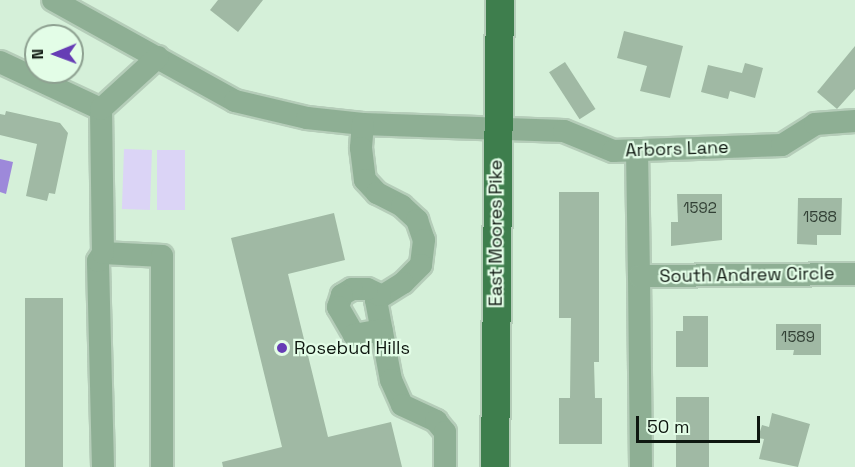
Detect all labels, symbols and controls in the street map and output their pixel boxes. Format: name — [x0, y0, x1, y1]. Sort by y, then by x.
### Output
north arrow — [24, 24, 84, 84]
text: N — [27, 49, 48, 60]
street label: Arbors Lane — [625, 136, 729, 162]
street label: East Moores Pike — [485, 160, 507, 306]
house number: 1592 — [683, 199, 717, 217]
house number: 1588 — [803, 208, 837, 226]
street label: South Andrew Circle — [659, 263, 835, 287]
house number: 1589 — [781, 328, 815, 346]
place label: Rosebud Hills — [294, 337, 410, 359]
marker: Rosebud Hills — [275, 341, 289, 355]
scale bar — [639, 404, 764, 442]
text: 50 m — [647, 415, 689, 438]

